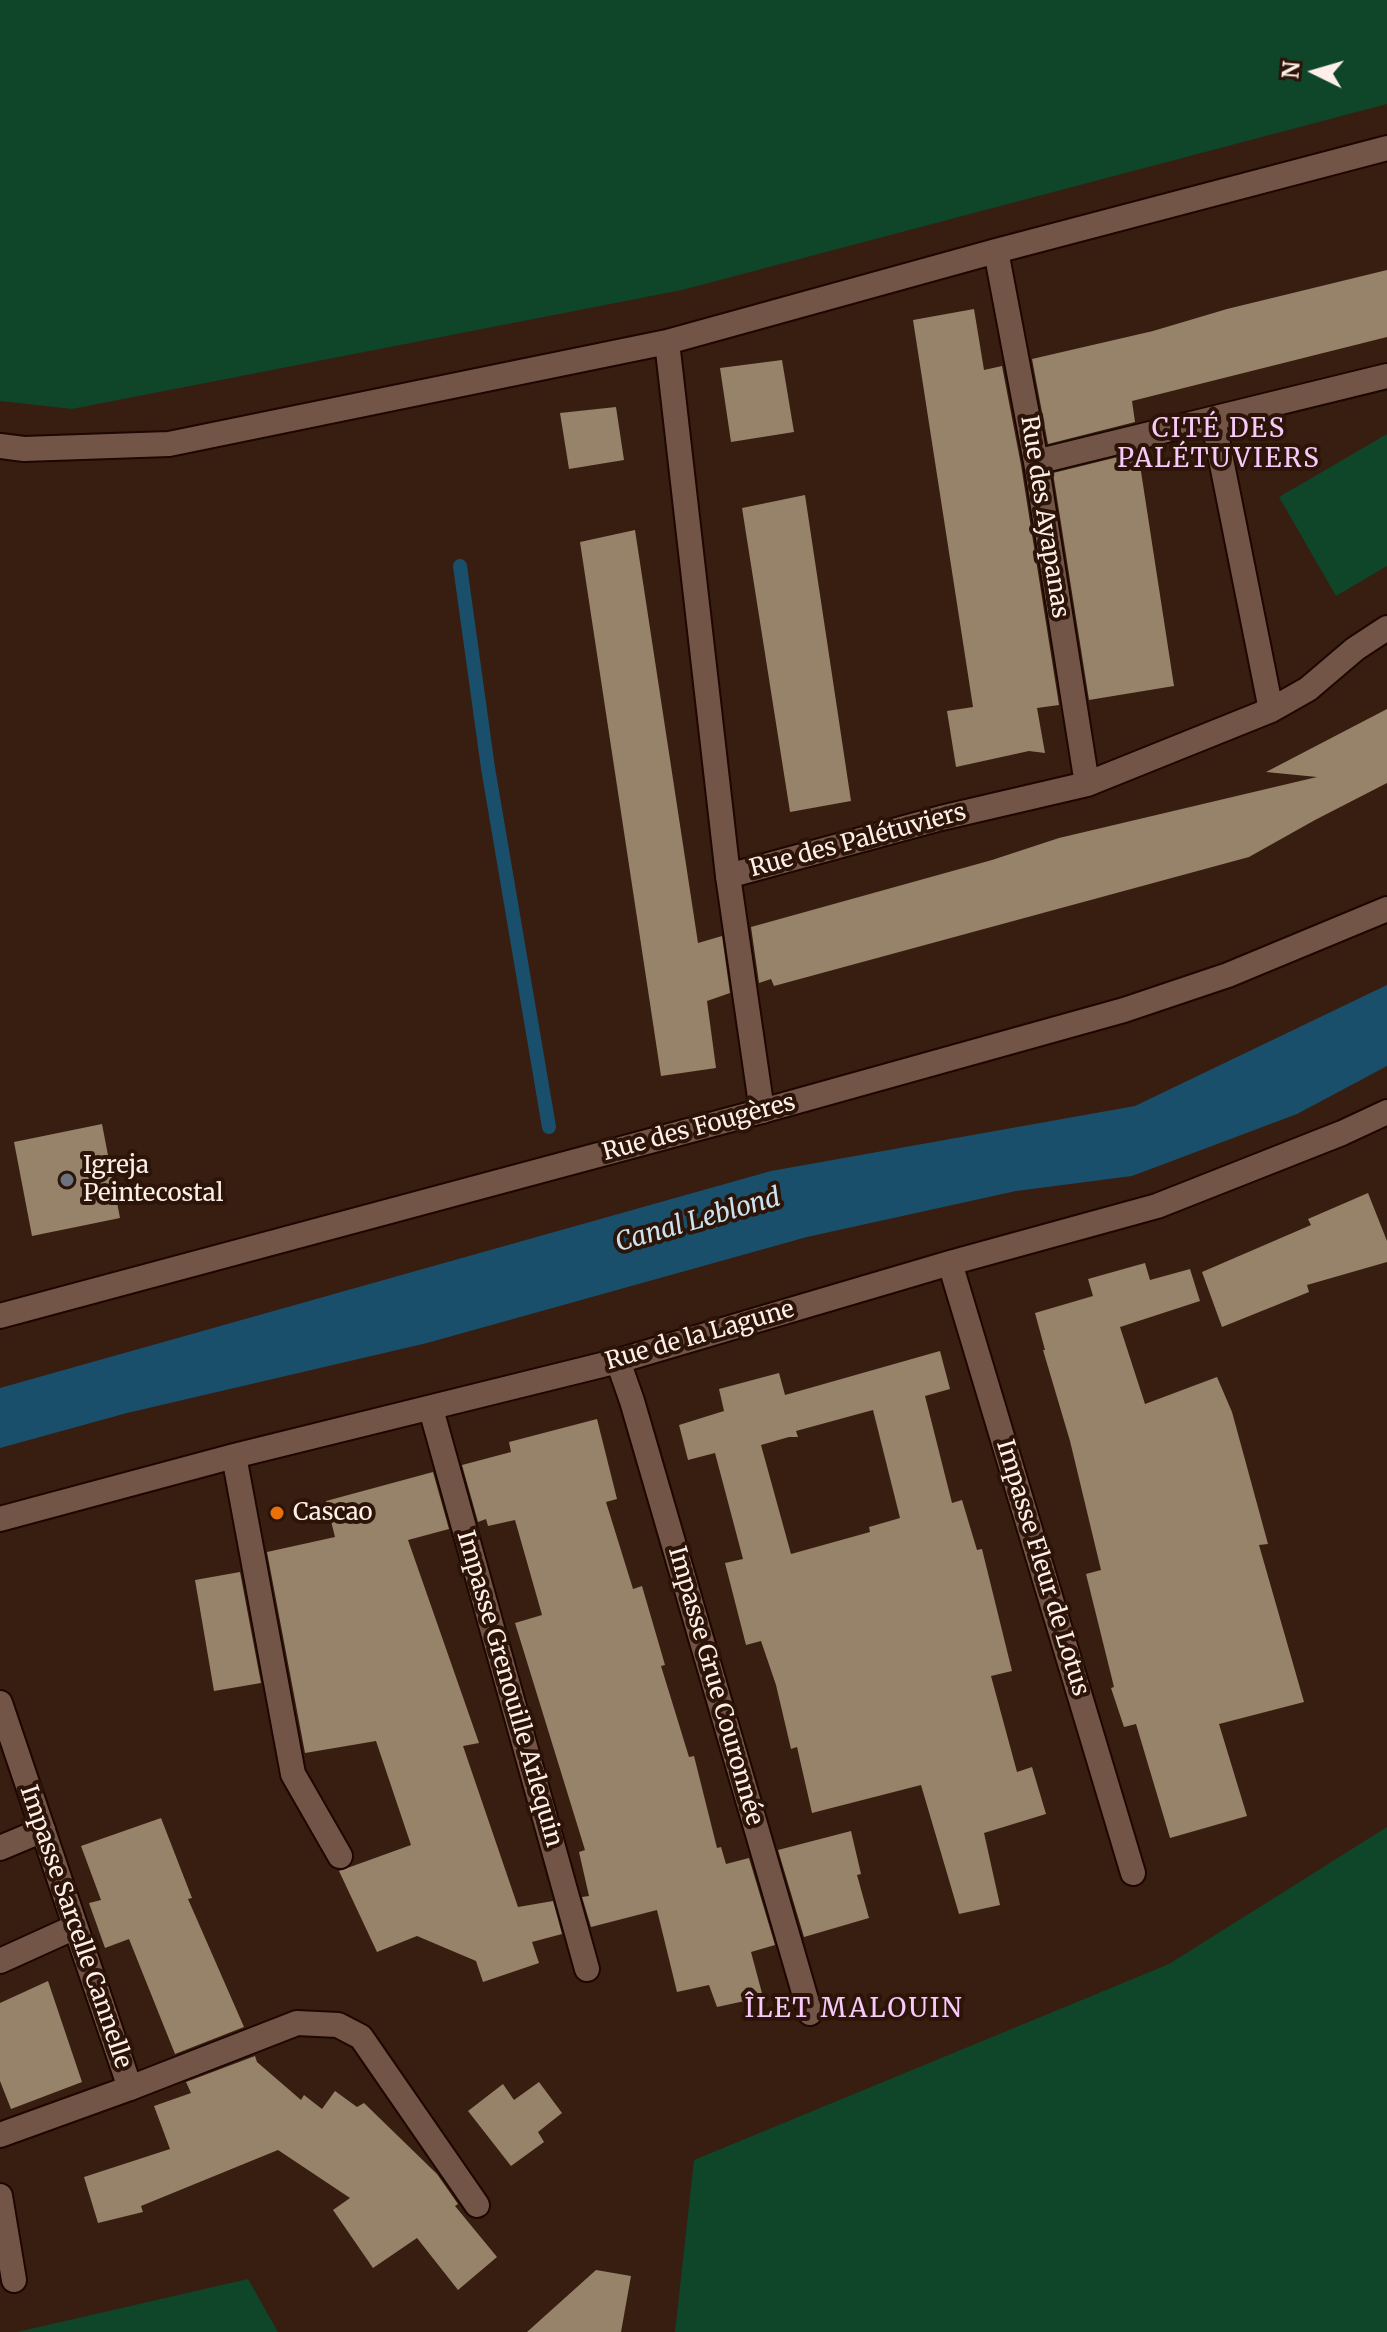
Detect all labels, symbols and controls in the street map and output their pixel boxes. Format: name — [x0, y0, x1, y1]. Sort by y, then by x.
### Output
north arrow — [1275, 32, 1355, 112]
text: N — [1276, 60, 1306, 80]
street label: Rue des Ayapanas — [1014, 414, 1074, 620]
district label: CITÉ DES PALÉTUVIERS — [1117, 414, 1321, 476]
street label: Rue des Palétuviers — [747, 798, 969, 884]
street label: Rue des Fougères — [599, 1088, 799, 1168]
place label: Igreja Peintecostal — [83, 1152, 223, 1208]
marker: Igreja Peintecostal — [58, 1171, 76, 1189]
water label: Canal Leblond — [612, 1183, 784, 1259]
street label: Rue de la Lagune — [602, 1295, 798, 1377]
street label: Impasse Fleur de Lotus — [989, 1437, 1095, 1699]
place label: Cascao — [293, 1499, 373, 1527]
marker: Cascao — [268, 1504, 286, 1522]
street label: Impasse Grenouille Arlequin — [450, 1528, 568, 1850]
street label: Impasse Grue Couronnée — [661, 1543, 769, 1829]
street label: Impasse Sarcelle Cannelle — [13, 1782, 137, 2072]
district label: ÎLET MALOUIN — [744, 1994, 964, 2026]

